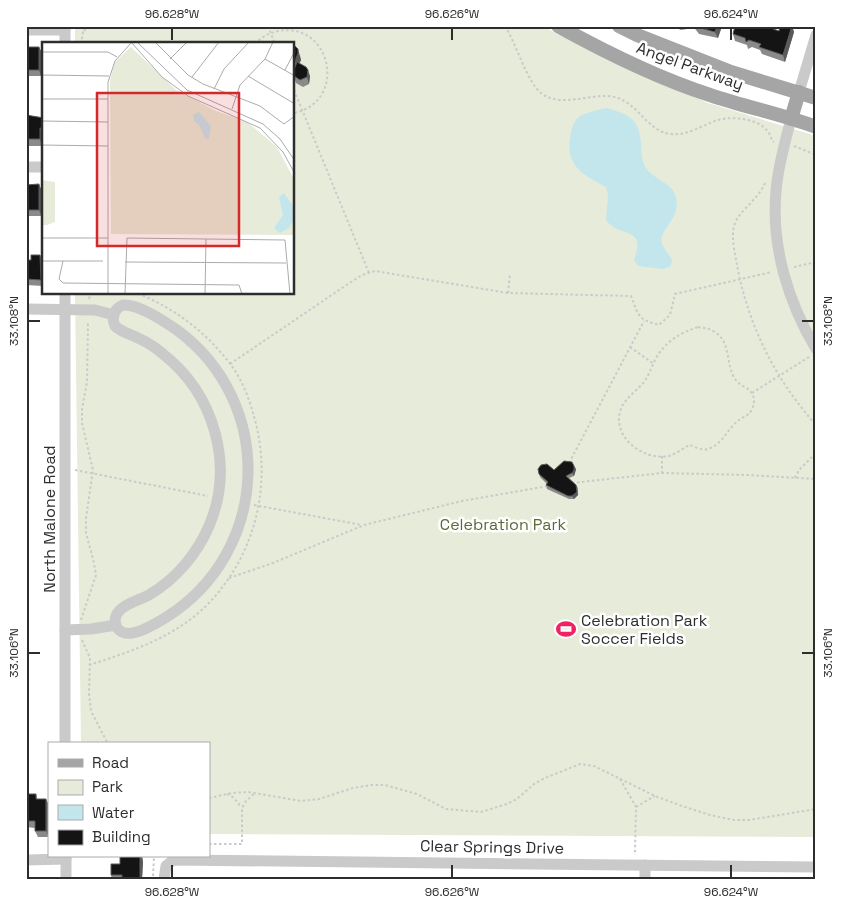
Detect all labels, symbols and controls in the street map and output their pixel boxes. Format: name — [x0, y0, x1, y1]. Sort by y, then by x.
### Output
text: 96.628°W — [145, 6, 200, 22]
text: 96.626°W — [425, 6, 480, 22]
text: 96.624°W — [704, 6, 759, 22]
street label: Angel Parkway — [634, 37, 746, 95]
inset map — [42, 42, 295, 295]
text: 33.108°N — [6, 296, 22, 346]
text: 33.108°N — [820, 296, 836, 346]
street label: North Malone Road — [39, 445, 60, 593]
park label: Celebration Park — [440, 514, 567, 535]
place label: Celebration Park Soccer Fields — [581, 610, 708, 649]
sports icon: Celebration Park Soccer Fields — [555, 618, 577, 640]
text: 33.106°N — [6, 628, 22, 678]
text: 33.106°N — [820, 628, 836, 678]
legend — [48, 742, 210, 858]
text: Road — [92, 753, 129, 772]
text: Park — [92, 777, 123, 796]
text: Water — [92, 803, 135, 822]
text: Building — [92, 827, 151, 846]
street label: Clear Springs Drive — [420, 835, 564, 859]
text: 96.628°W — [145, 884, 200, 900]
text: 96.626°W — [425, 884, 480, 900]
text: 96.624°W — [704, 884, 759, 900]

